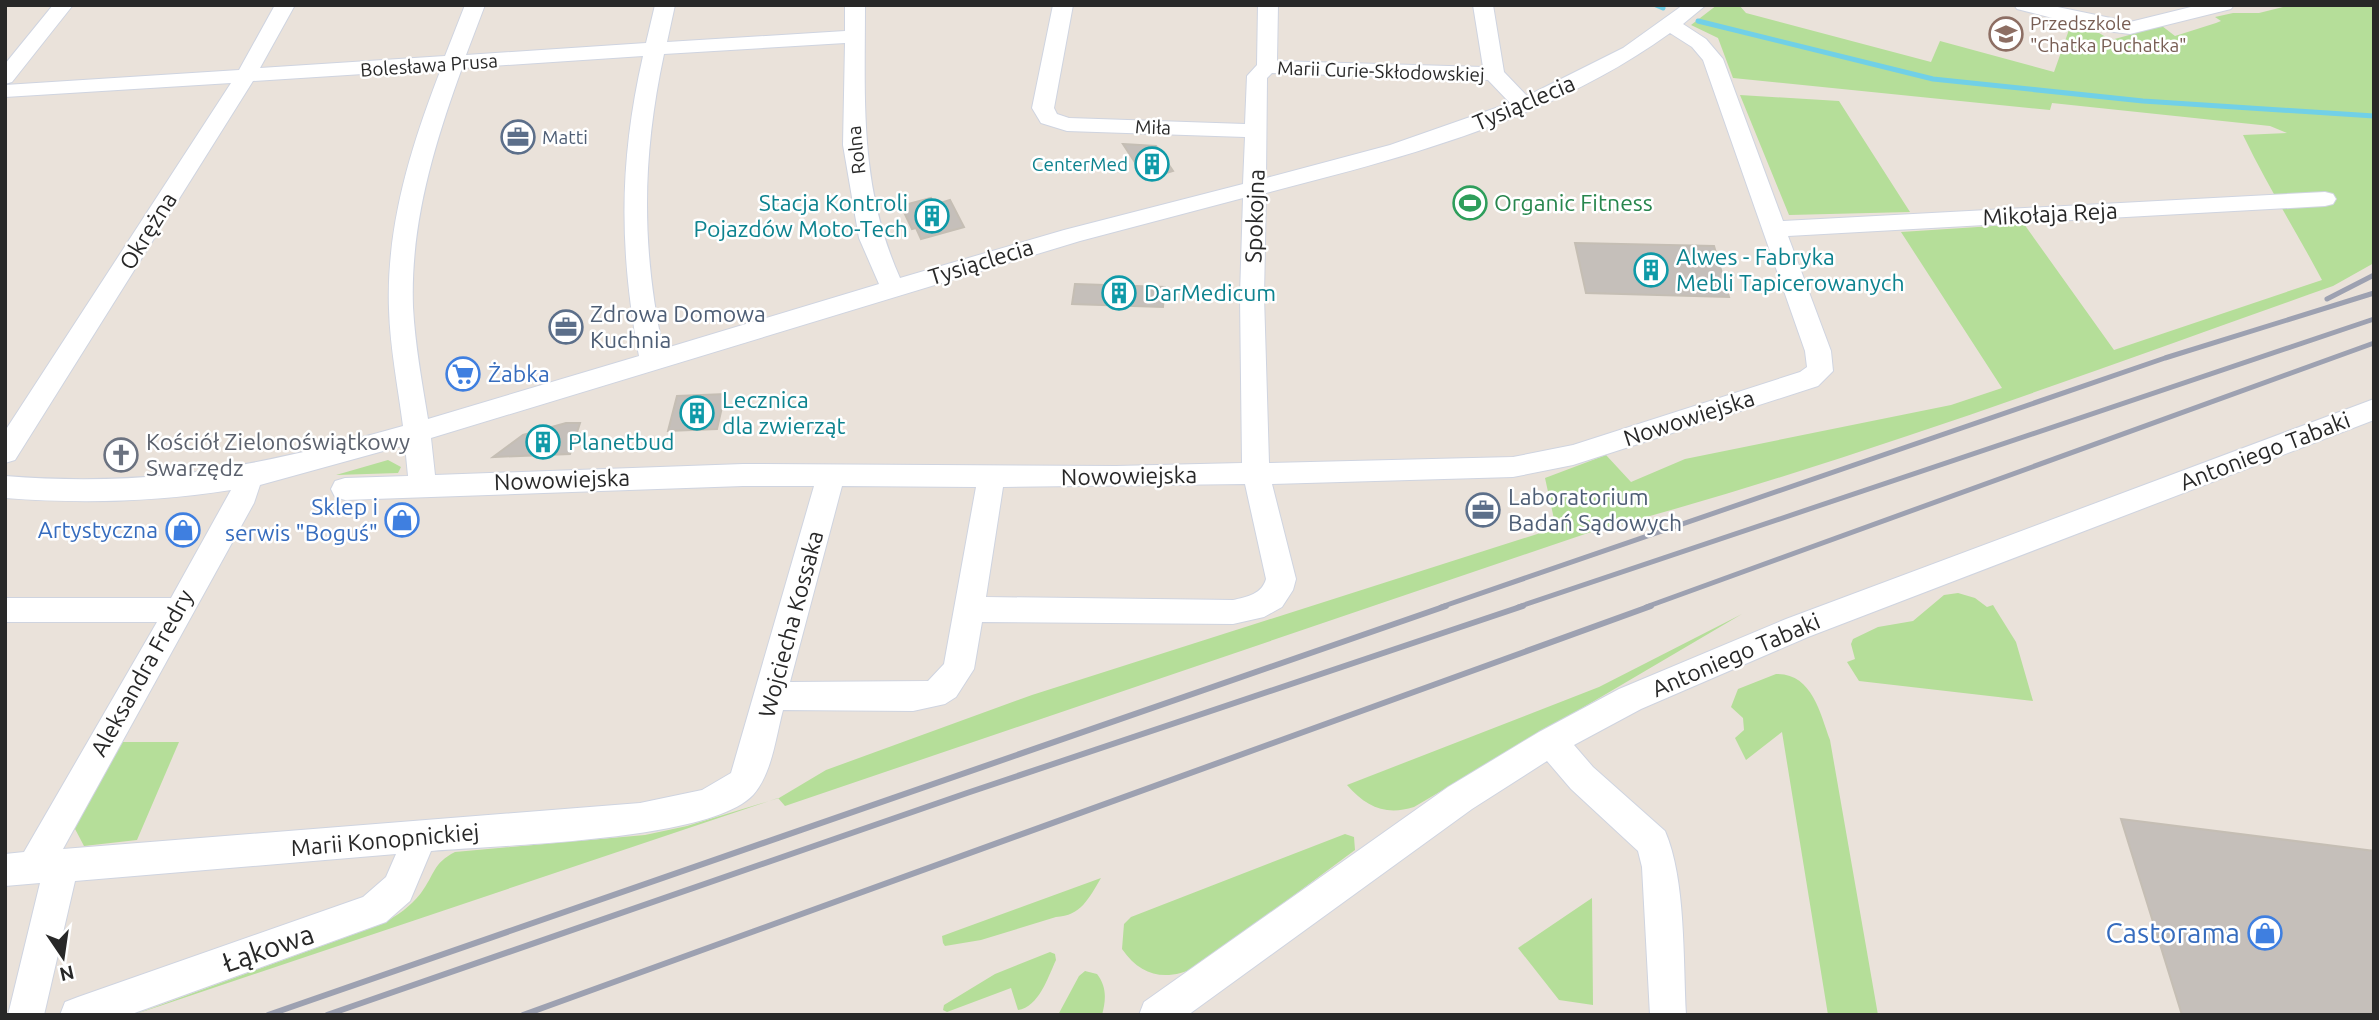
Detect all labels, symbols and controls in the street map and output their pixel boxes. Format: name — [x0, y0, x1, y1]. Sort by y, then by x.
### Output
place label: Przedszkole "Chatka Puchatka" — [2030, 12, 2187, 56]
school or university icon: Przedszkole "Chatka Puchatka" — [1987, 15, 2025, 53]
street label: Bolesława Prusa — [359, 49, 499, 81]
street label: Marii Curie-Skłodowskiej — [1277, 56, 1485, 86]
street label: Tysiąclecia — [1469, 70, 1579, 135]
street label: Miła — [1135, 115, 1171, 139]
office icon: Matti — [499, 118, 537, 156]
street label: Rolna — [843, 125, 869, 175]
place label: Matti — [542, 126, 588, 148]
building icon: CenterMed — [1133, 145, 1171, 183]
place label: CenterMed — [1032, 153, 1128, 175]
street label: Spokojna — [1240, 169, 1269, 263]
sports icon: Organic Fitness — [1451, 184, 1489, 222]
street label: Okrężna — [114, 187, 181, 274]
place label: Stacja Kontroli Pojazdów Moto-Tech — [693, 190, 908, 241]
place label: Organic Fitness — [1494, 190, 1653, 215]
building icon: Stacja Kontroli Pojazdów Moto-Tech — [913, 197, 951, 235]
street label: Mikołaja Reja — [1982, 197, 2118, 230]
street label: Tysiąclecia — [925, 234, 1036, 289]
place label: Alwes - Fabryka Mebli Tapicerowanych — [1676, 244, 1905, 295]
building icon: Alwes - Fabryka Mebli Tapicerowanych — [1632, 251, 1670, 289]
building icon: DarMedicum — [1100, 274, 1138, 312]
place label: DarMedicum — [1144, 280, 1276, 305]
place label: Zdrowa Domowa Kuchnia — [590, 301, 766, 352]
office icon: Zdrowa Domowa Kuchnia — [547, 308, 585, 346]
supermarket icon: Żabka — [444, 355, 482, 393]
place label: Żabka — [488, 361, 550, 386]
street label: Nowowiejska — [1620, 385, 1757, 450]
place label: Lecznica dla zwierząt — [722, 387, 846, 438]
building icon: Lecznica dla zwierząt — [678, 394, 716, 432]
street label: Antoniego Tabaki — [2176, 407, 2353, 494]
building icon: Planetbud — [524, 423, 562, 461]
place label: Kościół Zielonoświątkowy Swarzędz — [146, 429, 410, 480]
place label: Planetbud — [568, 429, 675, 454]
church icon: Kościół Zielonoświątkowy Swarzędz — [102, 436, 140, 474]
street label: Nowowiejska — [1061, 462, 1197, 489]
street label: Nowowiejska — [493, 465, 630, 494]
place label: Laboratorium Badań Sądowych — [1508, 484, 1682, 535]
office icon: Laboratorium Badań Sądowych — [1464, 491, 1502, 529]
place label: Sklep i serwis "Boguś" — [225, 494, 378, 545]
shop icon: Sklep i serwis "Boguś" — [383, 501, 421, 539]
shop icon: Artystyczna — [164, 511, 202, 549]
place label: Artystyczna — [38, 517, 158, 542]
street label: Wojciecha Kossaka — [754, 528, 827, 720]
street label: Aleksandra Fredry — [85, 585, 198, 760]
street label: Antoniego Tabaki — [1648, 608, 1824, 701]
street label: Marii Konopnickiej — [290, 819, 480, 860]
shop icon: Castorama — [2246, 914, 2284, 952]
street label: Łąkowa — [218, 917, 318, 978]
place label: Castorama — [2105, 917, 2240, 948]
north arrow — [28, 922, 98, 992]
text: N — [57, 961, 76, 986]

